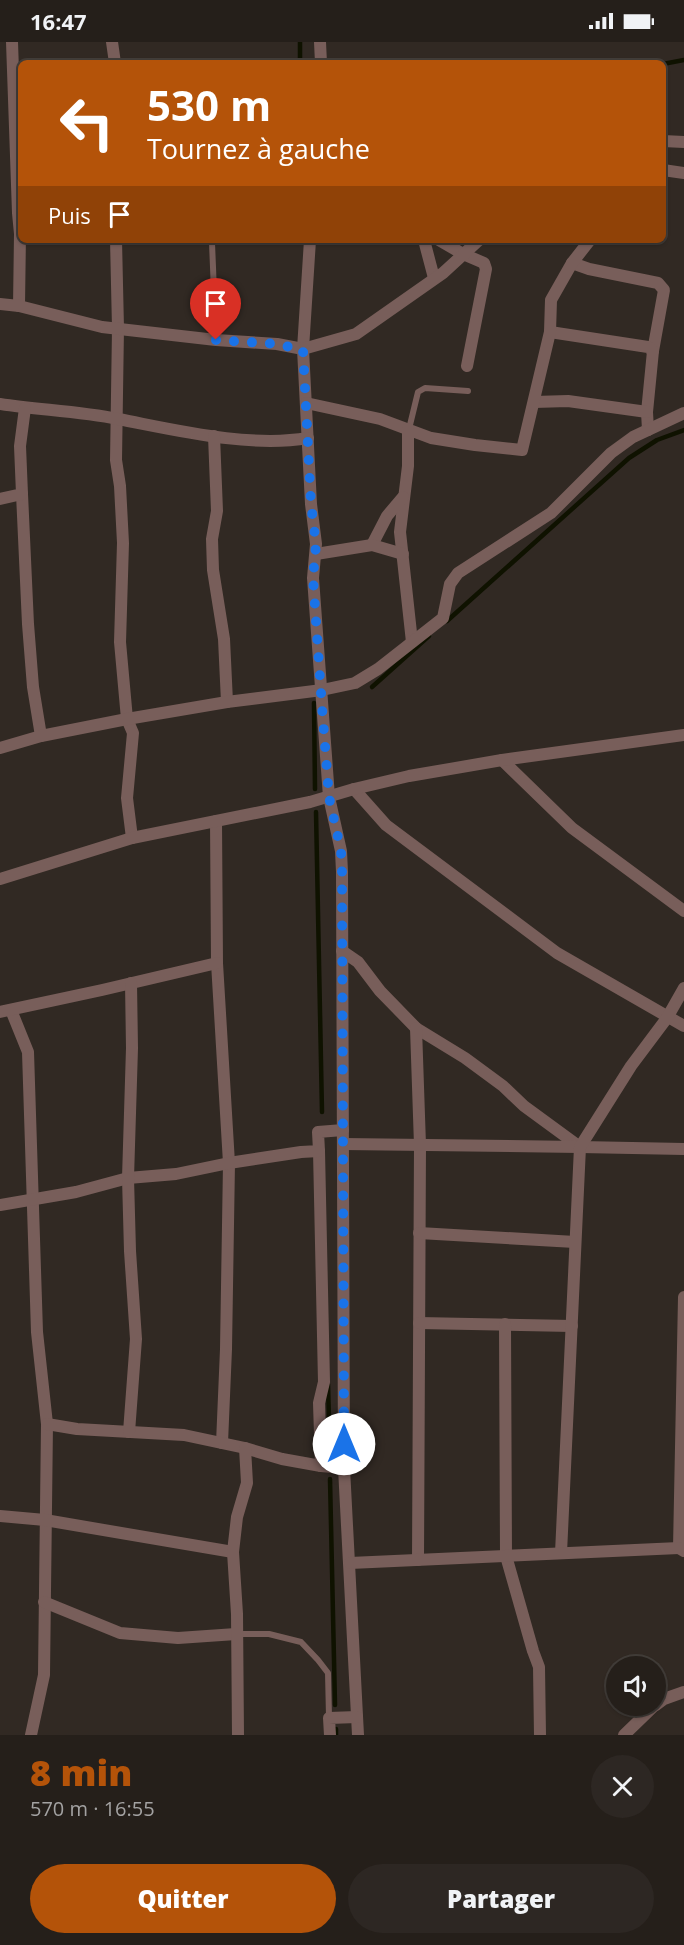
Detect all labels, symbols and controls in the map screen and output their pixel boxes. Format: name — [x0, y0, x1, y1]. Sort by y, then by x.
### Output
text: 16:47 — [30, 6, 87, 36]
text: 530 m — [147, 76, 271, 133]
icon: left — [48, 84, 126, 162]
text: Tournez à gauche — [147, 130, 370, 167]
icon: arrive — [103, 198, 136, 231]
text: Puis — [48, 200, 91, 230]
pin — [190, 278, 241, 340]
icon: arrive — [199, 287, 232, 320]
position arrow — [312, 1412, 376, 1476]
map controls — [606, 1656, 666, 1716]
button: sound — [606, 1656, 666, 1716]
text: 8 min — [30, 1748, 132, 1797]
button: close — [591, 1755, 654, 1818]
text: 570 m · 16:55 — [30, 1795, 155, 1822]
button: Quitter — [30, 1864, 336, 1933]
button: Partager — [348, 1864, 654, 1933]

